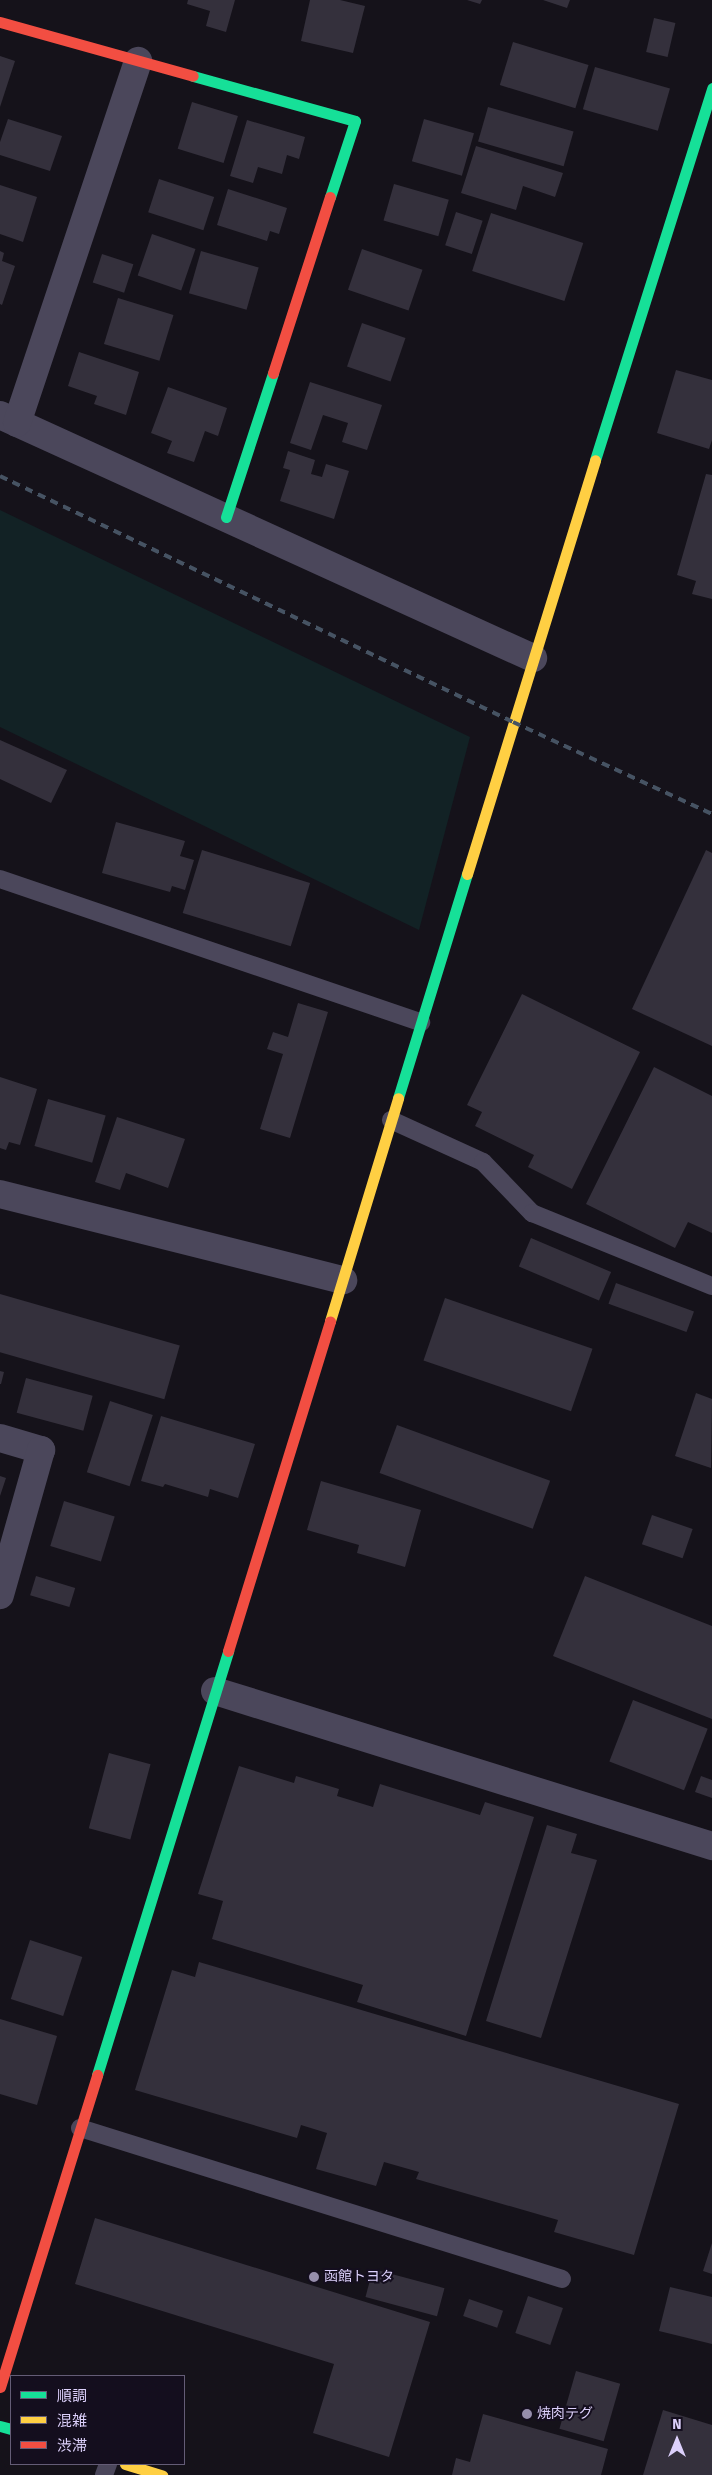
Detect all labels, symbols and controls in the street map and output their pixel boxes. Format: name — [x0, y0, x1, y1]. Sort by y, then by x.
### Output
place label: 函館トヨタ — [324, 2269, 394, 2285]
marker: 函館トヨタ — [308, 2271, 320, 2283]
legend — [10, 2375, 185, 2465]
text: 順調 — [57, 2387, 87, 2405]
place label: 焼肉テグ — [537, 2406, 593, 2422]
marker: 焼肉テグ — [521, 2408, 533, 2420]
text: 混雑 — [57, 2412, 87, 2430]
north arrow — [652, 2415, 702, 2465]
text: N — [672, 2416, 682, 2433]
text: 渋滞 — [57, 2437, 87, 2455]

